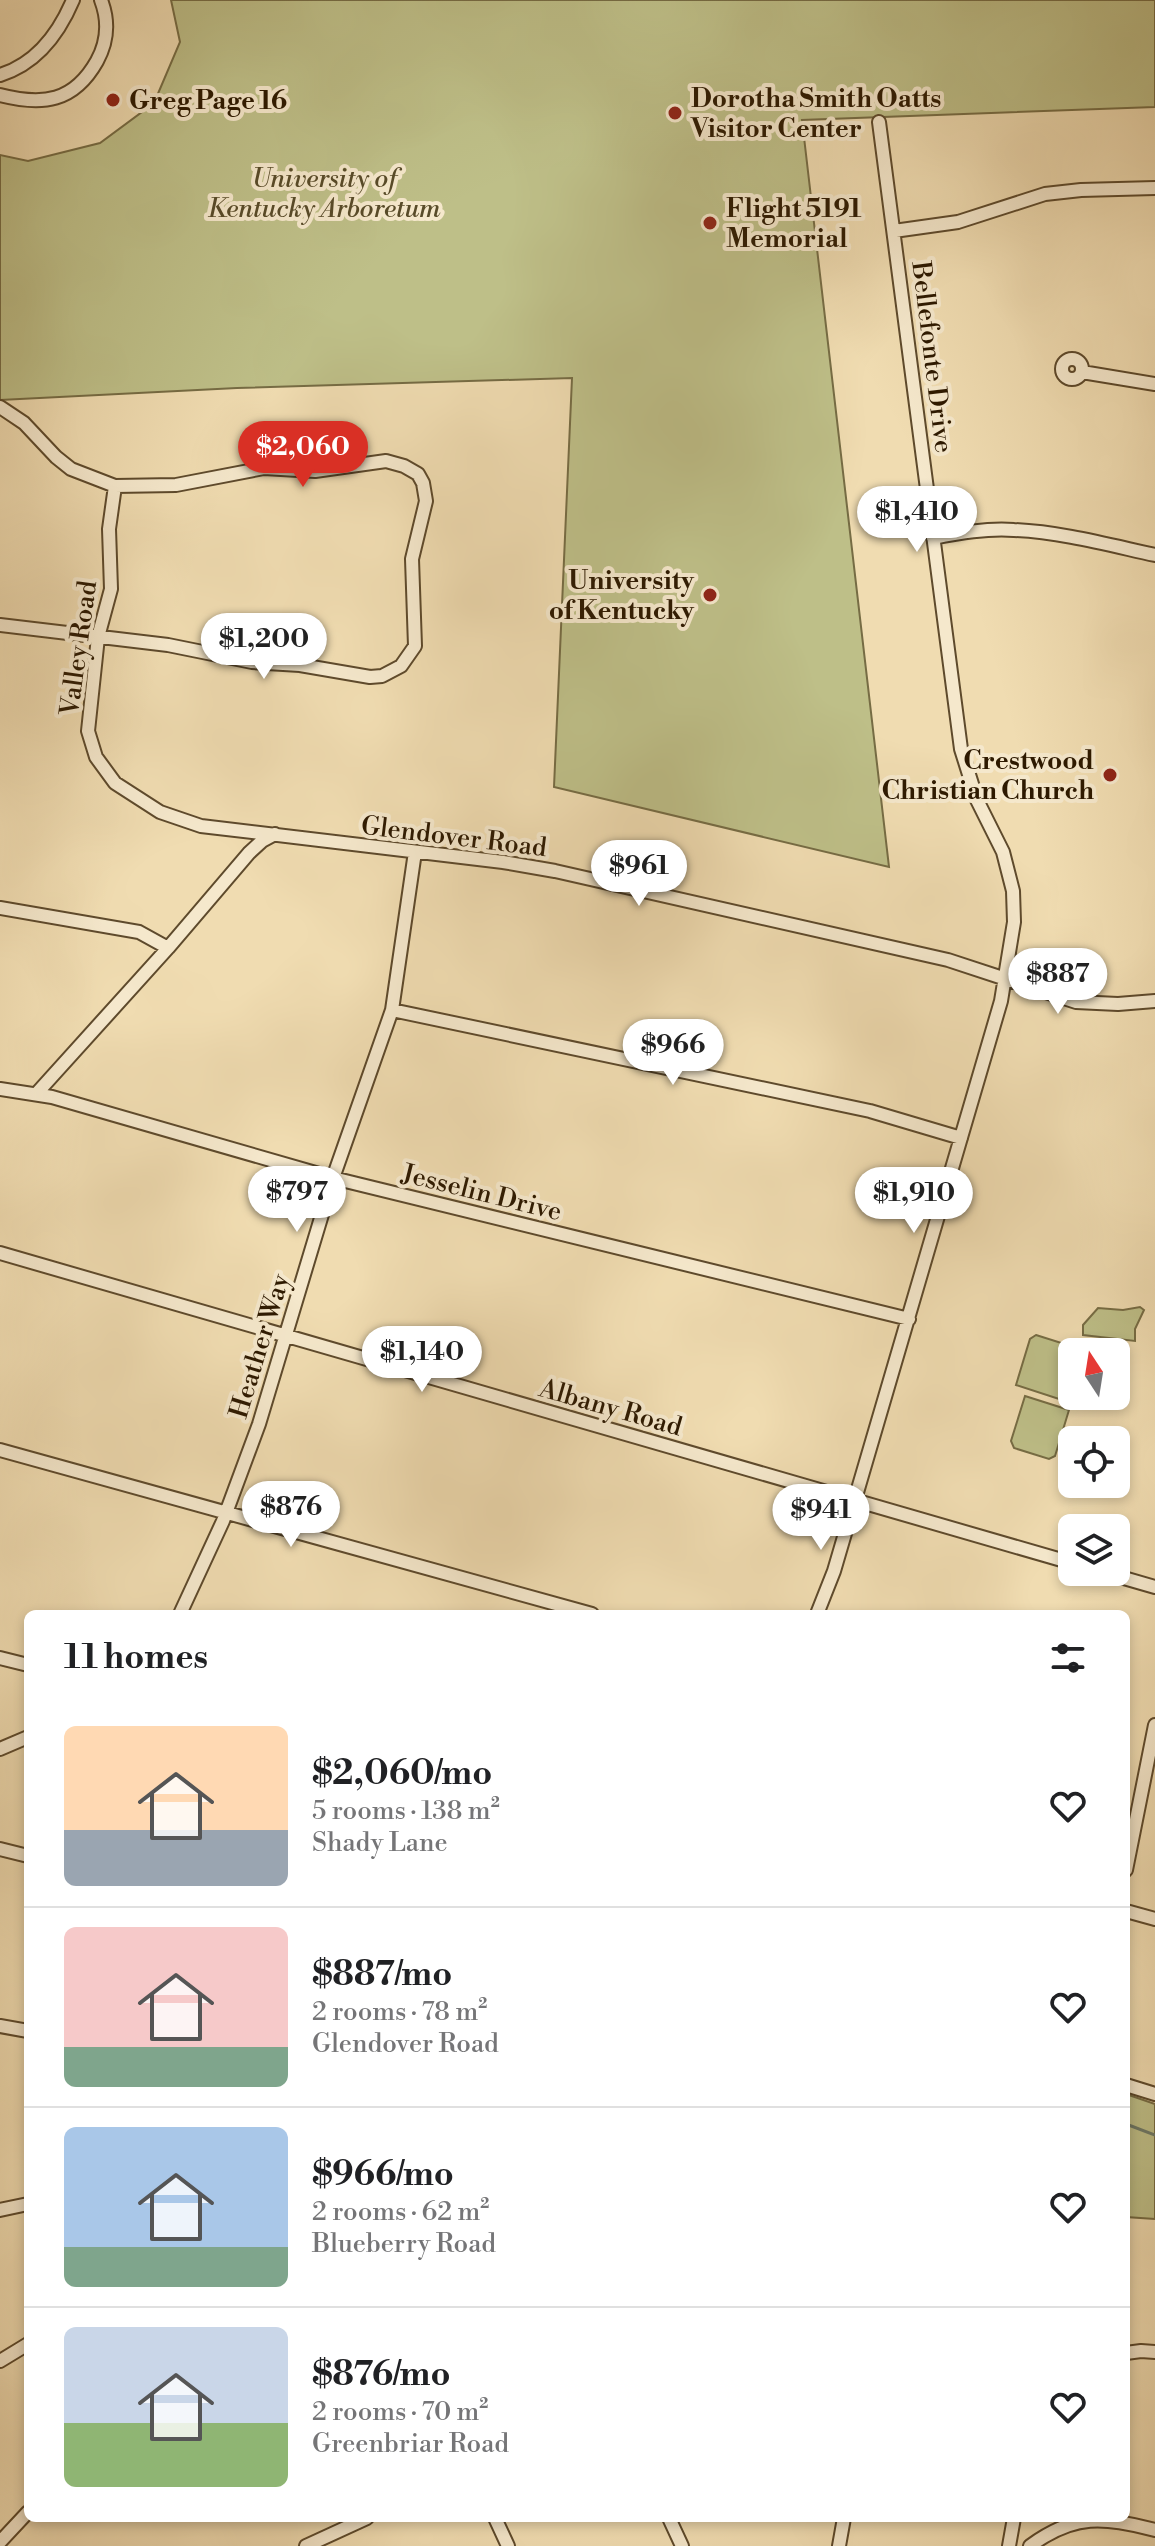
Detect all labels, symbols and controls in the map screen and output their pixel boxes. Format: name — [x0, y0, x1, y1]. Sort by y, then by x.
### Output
place label: Dorotha Smith Oatts Visitor Center — [690, 83, 941, 145]
place label: Greg Page 16 — [129, 85, 287, 117]
marker: Greg Page 16 — [104, 91, 122, 109]
marker: Dorotha Smith Oatts Visitor Center — [666, 104, 684, 122]
park label: University of Kentucky Arboretum — [208, 163, 441, 225]
place label: Flight 5191 Memorial — [726, 193, 862, 255]
marker: Flight 5191 Memorial — [701, 214, 719, 232]
street label: Bellefonte Drive — [904, 259, 960, 455]
pin: $2,060 — [238, 421, 368, 489]
text: $2,060 — [256, 431, 350, 463]
pin: $1,410 — [852, 486, 982, 554]
text: $1,410 — [875, 496, 959, 528]
place label: University of Kentucky — [549, 565, 695, 627]
street label: Valley Road — [54, 578, 104, 719]
marker: University of Kentucky — [701, 586, 719, 604]
pin: $1,200 — [199, 613, 329, 681]
text: $1,200 — [219, 623, 309, 655]
place label: Crestwood Christian Church — [882, 745, 1094, 807]
marker: Crestwood Christian Church — [1101, 766, 1119, 784]
street label: Glendover Road — [359, 810, 549, 864]
pin: $961 — [592, 840, 686, 908]
text: $961 — [609, 850, 669, 882]
pin: $887 — [1011, 948, 1105, 1016]
text: $887 — [1026, 958, 1090, 990]
pin: $966 — [626, 1019, 720, 1087]
text: $966 — [641, 1029, 705, 1061]
street label: Jesselin Drive — [398, 1157, 565, 1228]
pin: $797 — [250, 1166, 344, 1234]
pin: $1,910 — [849, 1167, 979, 1235]
text: $797 — [266, 1176, 328, 1208]
text: $1,910 — [873, 1177, 955, 1209]
street label: Heather Way — [223, 1270, 297, 1422]
pin: $1,140 — [357, 1326, 487, 1394]
text: $1,140 — [380, 1336, 464, 1368]
north arrow — [1058, 1338, 1130, 1410]
map controls — [1058, 1338, 1130, 1586]
street label: Albany Road — [535, 1372, 686, 1444]
button: locate — [1058, 1426, 1130, 1498]
pin: $876 — [244, 1481, 338, 1549]
pin: $941 — [774, 1484, 868, 1552]
text: $876 — [260, 1491, 322, 1523]
text: $941 — [790, 1494, 852, 1526]
button: layers — [1058, 1514, 1130, 1586]
icon: filters — [1046, 1636, 1090, 1680]
text: 11 homes — [64, 1637, 208, 1679]
text: $2,060/mo — [312, 1753, 492, 1795]
icon: home — [128, 1758, 224, 1854]
icon: heart — [1046, 1784, 1090, 1828]
text: 5 rooms · 138 m² — [312, 1795, 500, 1827]
text: Shady Lane — [312, 1827, 448, 1859]
text: $887/mo — [312, 1954, 452, 1996]
icon: home — [128, 1959, 224, 2055]
icon: heart — [1046, 1985, 1090, 2029]
text: 2 rooms · 78 m² — [312, 1996, 487, 2028]
text: Glendover Road — [312, 2028, 499, 2060]
text: $966/mo — [312, 2154, 454, 2196]
icon: home — [128, 2159, 224, 2255]
icon: heart — [1046, 2185, 1090, 2229]
text: 2 rooms · 62 m² — [312, 2196, 489, 2228]
text: Blueberry Road — [312, 2228, 496, 2260]
text: $876/mo — [312, 2354, 451, 2396]
icon: home — [128, 2359, 224, 2455]
icon: heart — [1046, 2385, 1090, 2429]
text: 2 rooms · 70 m² — [312, 2396, 488, 2428]
text: Greenbriar Road — [312, 2428, 509, 2460]

